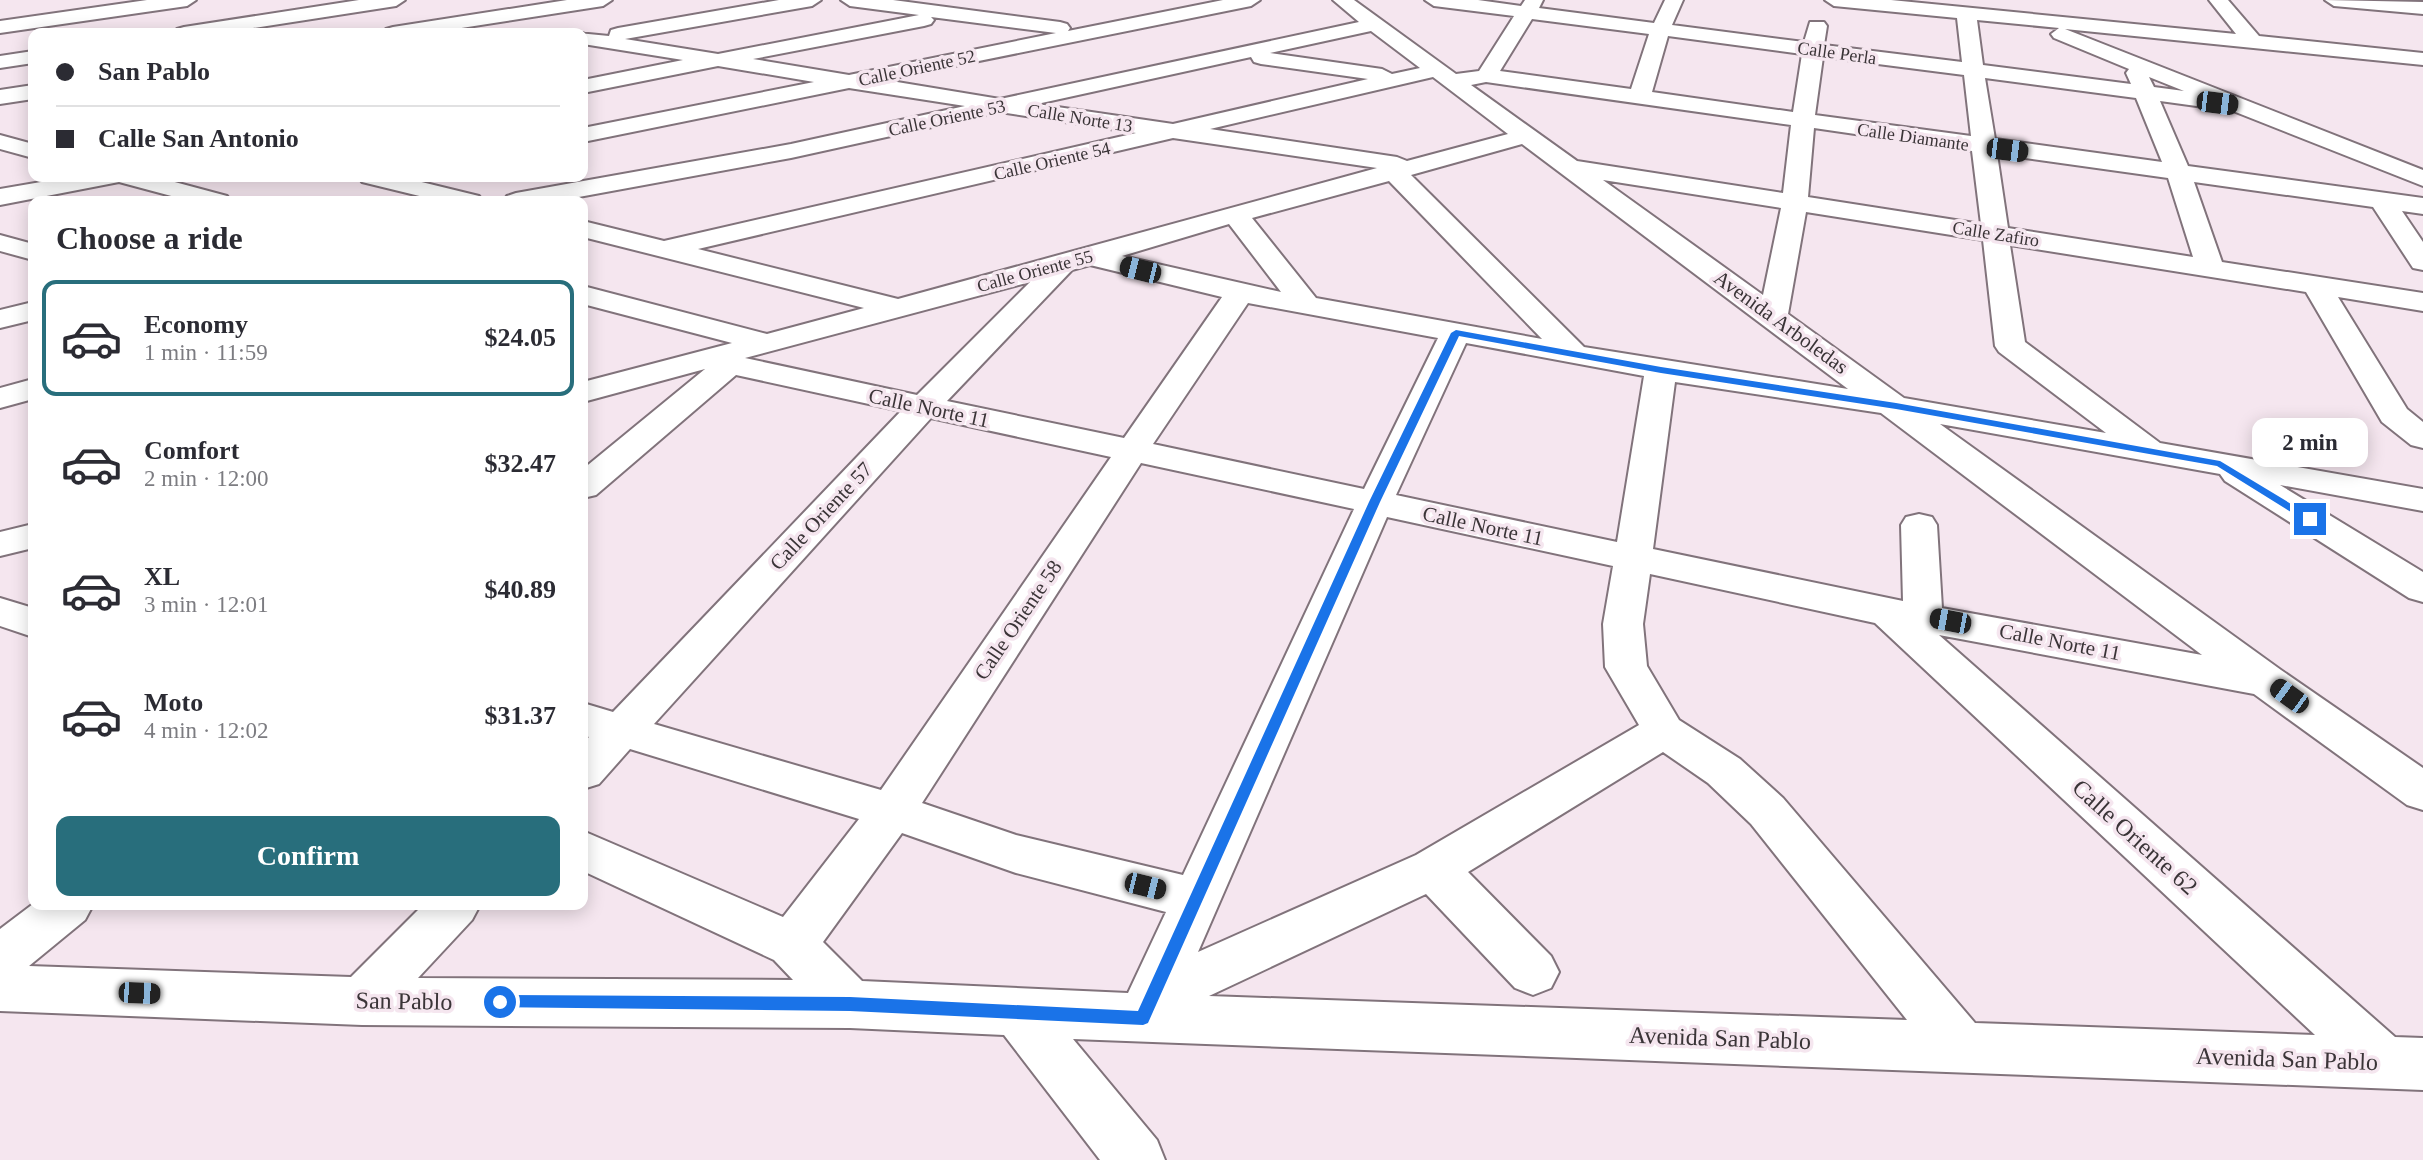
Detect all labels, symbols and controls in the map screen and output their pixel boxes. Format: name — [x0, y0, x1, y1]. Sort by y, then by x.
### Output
street label: Calle Perla — [1796, 38, 1878, 68]
street label: Calle Oriente 52 — [857, 46, 977, 90]
text: San Pablo — [98, 57, 210, 86]
car — [2195, 90, 2240, 116]
street label: Calle Oriente 53 — [887, 96, 1007, 140]
street label: Calle Norte 13 — [1026, 100, 1134, 136]
street label: Calle Diamante — [1856, 119, 1970, 155]
text: Calle San Antonio — [98, 124, 299, 153]
car — [1985, 137, 2030, 163]
street label: Calle Oriente 54 — [992, 138, 1112, 184]
street label: Calle Zafiro — [1951, 217, 2041, 251]
text: Choose a ride — [56, 220, 243, 256]
street label: Calle Oriente 55 — [975, 246, 1095, 296]
car — [1118, 255, 1163, 285]
street label: Avenida Arboledas — [1709, 265, 1853, 379]
icon: car — [60, 307, 123, 370]
text: Economy — [144, 310, 248, 339]
text: $24.05 — [485, 323, 556, 352]
text: 1 min · 11:59 — [144, 340, 268, 365]
street label: Calle Norte 11 — [866, 383, 992, 433]
callout: 2 min — [2252, 418, 2368, 466]
text: 2 min — [2282, 430, 2338, 455]
icon: car — [60, 433, 123, 496]
text: Comfort — [144, 436, 239, 465]
text: $32.47 — [485, 449, 556, 478]
street label: Calle Oriente 57 — [765, 457, 877, 575]
text: 2 min · 12:00 — [144, 466, 269, 491]
street label: Calle Norte 11 — [1420, 501, 1546, 551]
route end — [2294, 503, 2326, 535]
street label: Calle Oriente 58 — [969, 556, 1067, 684]
icon: car — [60, 559, 123, 622]
text: XL — [144, 562, 180, 591]
text: $40.89 — [485, 575, 556, 604]
text: 3 min · 12:01 — [144, 592, 269, 617]
car — [1928, 607, 1973, 635]
street label: Calle Norte 11 — [1997, 618, 2123, 666]
car — [2266, 675, 2313, 717]
icon: car — [60, 685, 123, 748]
text: Moto — [144, 688, 203, 717]
text: $31.37 — [485, 701, 556, 730]
text: 4 min · 12:02 — [144, 718, 269, 743]
street label: Calle Oriente 62 — [2067, 774, 2203, 900]
button: Confirm — [56, 816, 560, 896]
car — [1123, 871, 1168, 901]
car — [118, 982, 161, 1004]
route start — [484, 986, 516, 1018]
street label: San Pablo — [355, 987, 453, 1015]
street label: Avenida San Pablo — [1629, 1022, 1811, 1054]
street label: Avenida San Pablo — [2196, 1043, 2378, 1075]

